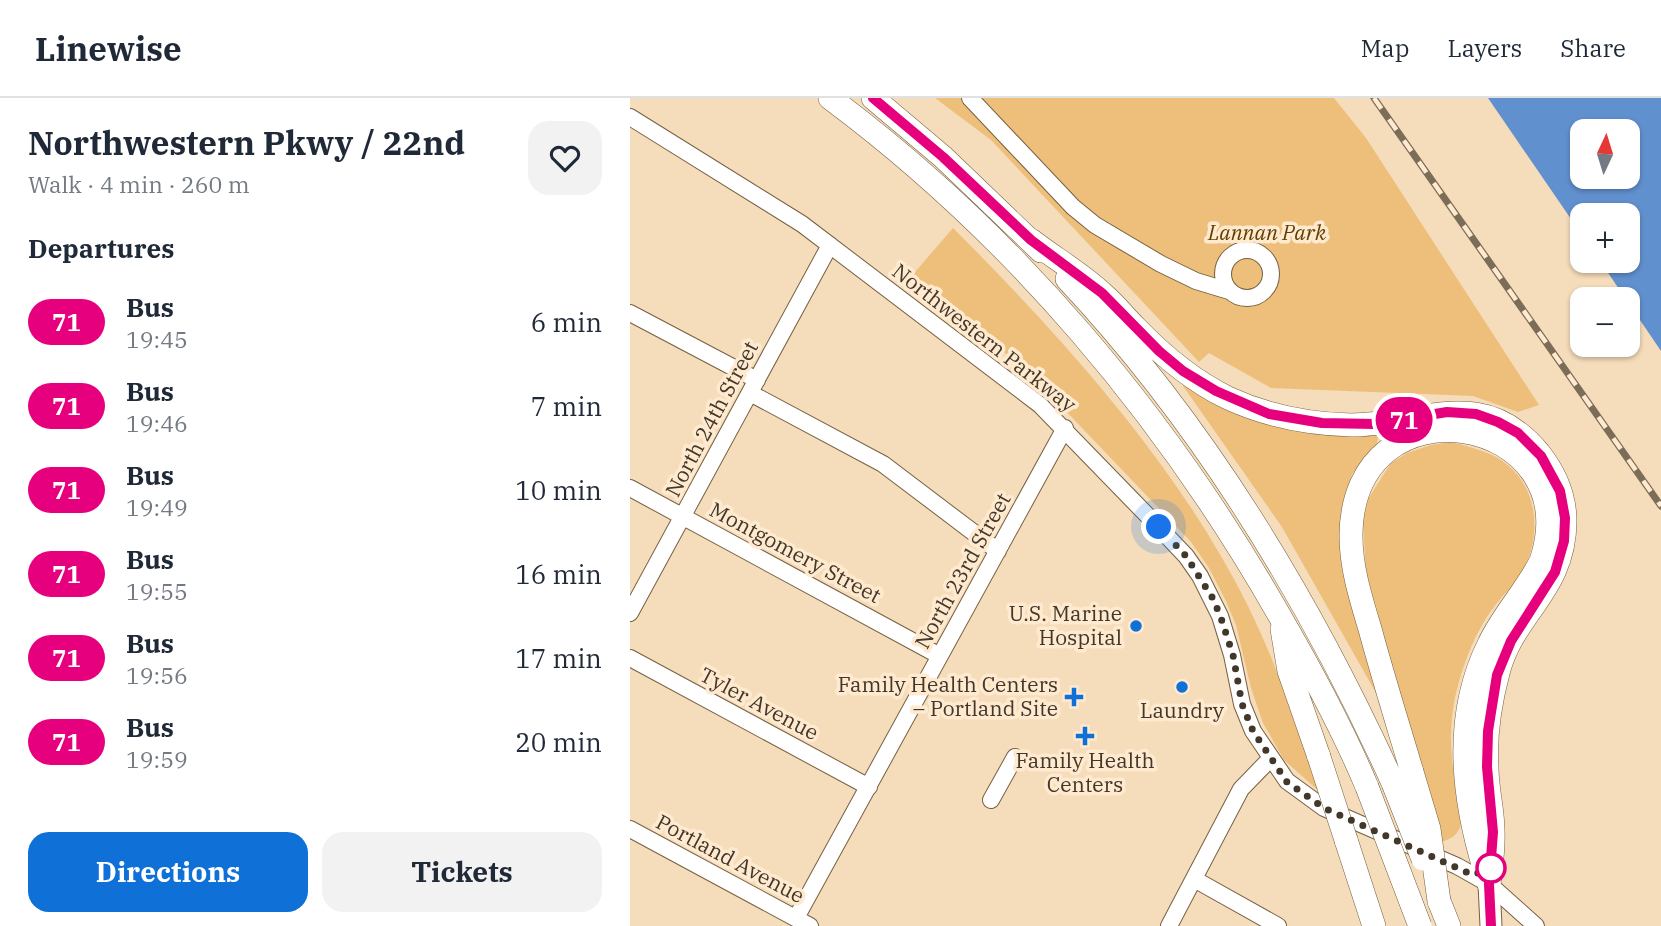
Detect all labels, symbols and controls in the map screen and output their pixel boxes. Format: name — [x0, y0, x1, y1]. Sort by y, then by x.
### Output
text: Linewise — [35, 27, 182, 70]
text: Map — [1361, 32, 1409, 64]
text: Layers — [1447, 32, 1522, 64]
text: Share — [1560, 32, 1626, 64]
north arrow — [1570, 119, 1640, 189]
map controls — [1570, 119, 1640, 357]
text: Northwestern Pkwy / 22nd — [28, 121, 465, 164]
button: heart — [528, 121, 602, 195]
text: Walk · 4 min · 260 m — [28, 169, 250, 199]
button: + — [1570, 203, 1640, 273]
park label: Lannan Park — [1207, 218, 1327, 246]
text: Departures — [28, 231, 174, 265]
street label: Northwestern Parkway — [887, 257, 1083, 418]
button: − — [1570, 287, 1640, 357]
text: Bus — [126, 290, 174, 324]
text: 6 min — [531, 305, 602, 339]
text: 71 — [52, 306, 81, 338]
text: 19:45 — [126, 324, 188, 354]
street label: North 24th Street — [658, 336, 764, 501]
text: Bus — [126, 374, 174, 408]
text: 7 min — [531, 389, 602, 423]
text: 71 — [52, 390, 81, 422]
line badge: 71 — [1372, 397, 1436, 443]
text: 71 — [1390, 404, 1418, 436]
text: 19:46 — [126, 408, 188, 438]
text: Bus — [126, 458, 174, 492]
text: 10 min — [515, 473, 602, 507]
text: 71 — [52, 474, 81, 506]
street label: North 23rd Street — [908, 488, 1017, 653]
text: 19:49 — [126, 492, 188, 522]
street label: Montgomery Street — [705, 495, 886, 609]
your location — [1141, 509, 1176, 544]
text: Bus — [126, 542, 174, 576]
text: 16 min — [515, 557, 602, 591]
text: 71 — [52, 558, 81, 590]
text: 19:55 — [126, 576, 188, 606]
place label: U.S. Marine Hospital — [1009, 599, 1122, 651]
marker: U.S. Marine Hospital — [1128, 618, 1144, 634]
text: Bus — [126, 626, 174, 660]
text: 17 min — [515, 641, 602, 675]
text: 71 — [52, 642, 81, 674]
text: 19:56 — [126, 660, 188, 690]
street label: Tyler Avenue — [695, 660, 824, 746]
place label: Family Health Centers – Portland Site — [838, 670, 1058, 722]
marker: Laundry — [1174, 679, 1190, 695]
marker: Family Health Centers – Portland Site — [1064, 687, 1084, 707]
place label: Laundry — [1140, 696, 1225, 724]
text: Bus — [126, 710, 174, 744]
text: 20 min — [515, 725, 602, 759]
text: 71 — [52, 726, 81, 758]
marker: Family Health Centers — [1075, 726, 1095, 746]
text: 19:59 — [126, 744, 188, 774]
place label: Family Health Centers — [1015, 746, 1155, 798]
street label: Portland Avenue — [651, 807, 809, 909]
button: Directions — [28, 832, 308, 912]
button: Tickets — [322, 832, 602, 912]
unlabelled marker — [1476, 853, 1506, 883]

